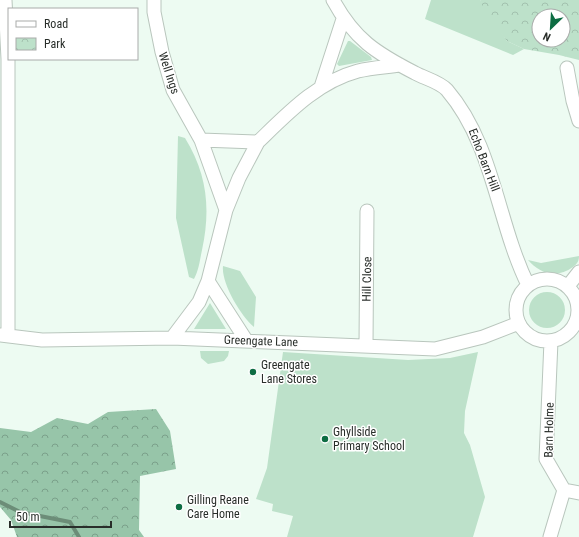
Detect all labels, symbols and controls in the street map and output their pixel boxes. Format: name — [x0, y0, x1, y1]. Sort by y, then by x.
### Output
legend — [8, 8, 138, 60]
north arrow — [531, 8, 571, 48]
text: Road — [44, 17, 68, 31]
text: N — [541, 29, 553, 44]
text: Park — [44, 37, 66, 51]
street label: Well Ings — [156, 50, 182, 96]
street label: Echo Barn Hill — [466, 127, 502, 193]
street label: Hill Close — [360, 256, 374, 302]
street label: Greengate Lane — [224, 333, 299, 349]
place label: Greengate Lane Stores — [261, 358, 317, 386]
marker: Greengate Lane Stores — [248, 367, 258, 377]
street label: Barn Holme — [542, 402, 556, 458]
place label: Ghyllside Primary School — [333, 425, 405, 453]
marker: Ghyllside Primary School — [320, 434, 330, 444]
place label: Gilling Reane Care Home — [187, 493, 249, 521]
marker: Gilling Reane Care Home — [174, 502, 184, 512]
scale bar — [10, 503, 111, 529]
text: 50 m — [16, 510, 40, 524]

